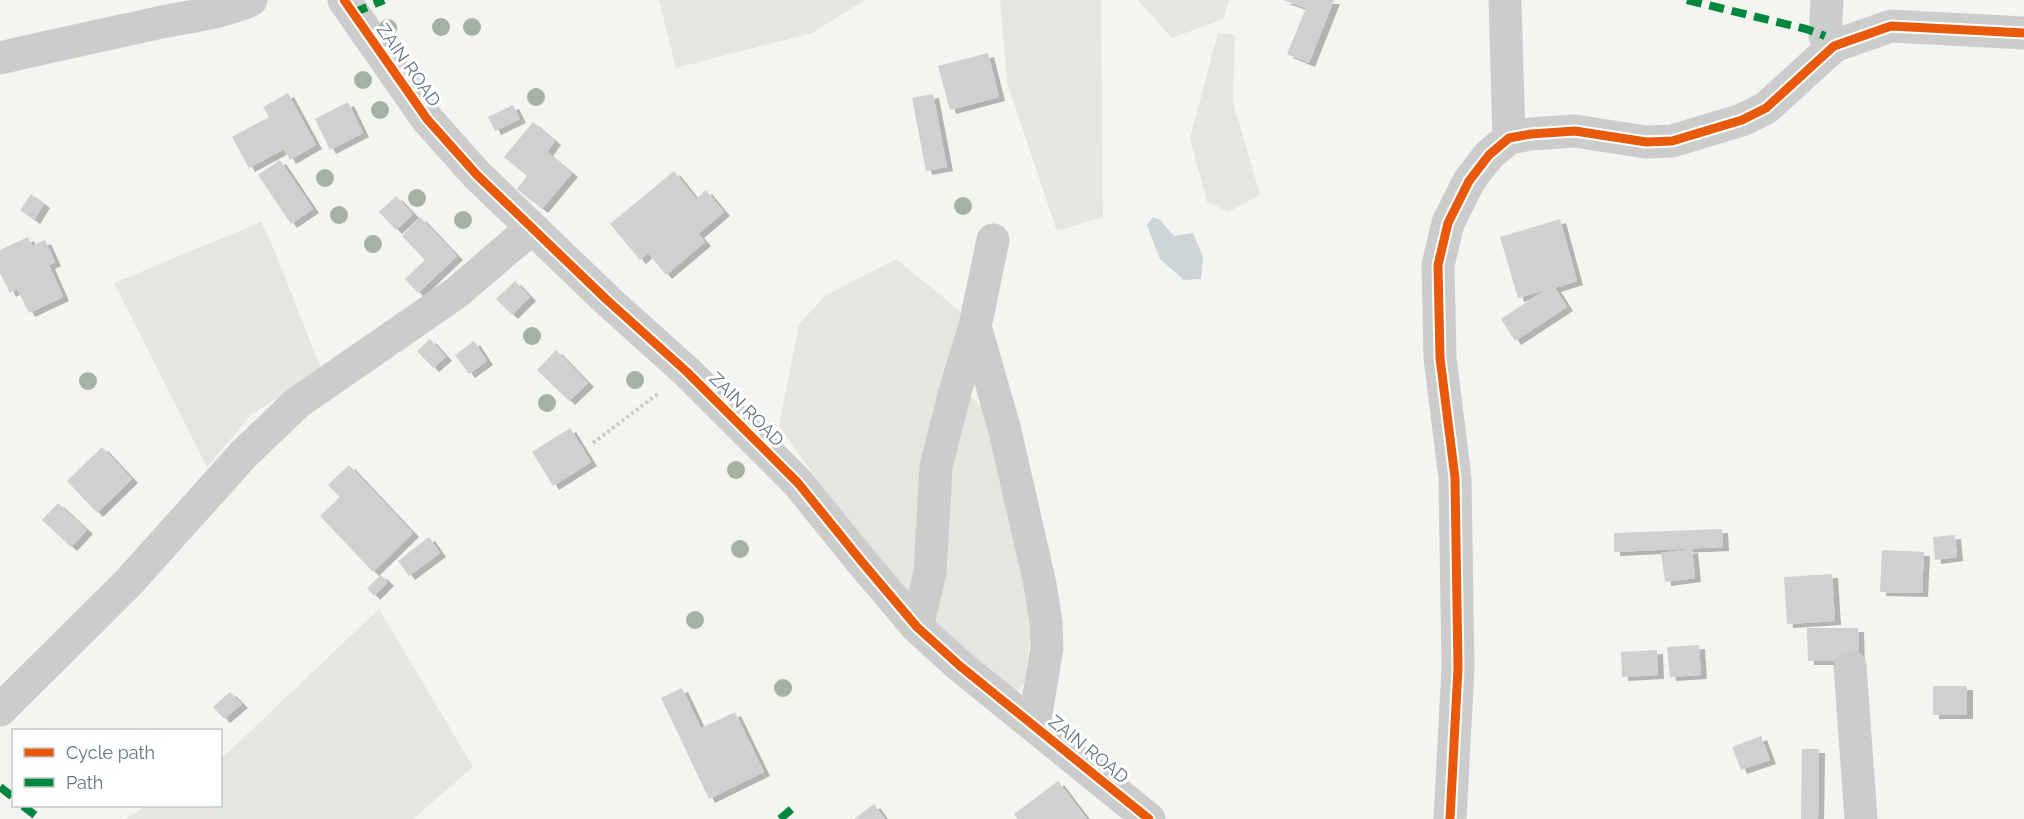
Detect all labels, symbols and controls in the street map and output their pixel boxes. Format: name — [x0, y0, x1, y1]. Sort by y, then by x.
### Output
street label: ZAIN ROAD — [373, 20, 445, 111]
street label: ZAIN ROAD — [706, 368, 789, 451]
street label: ZAIN ROAD — [1045, 711, 1133, 788]
legend — [12, 729, 222, 807]
text: Cycle path — [66, 742, 155, 763]
text: Path — [66, 772, 103, 793]

